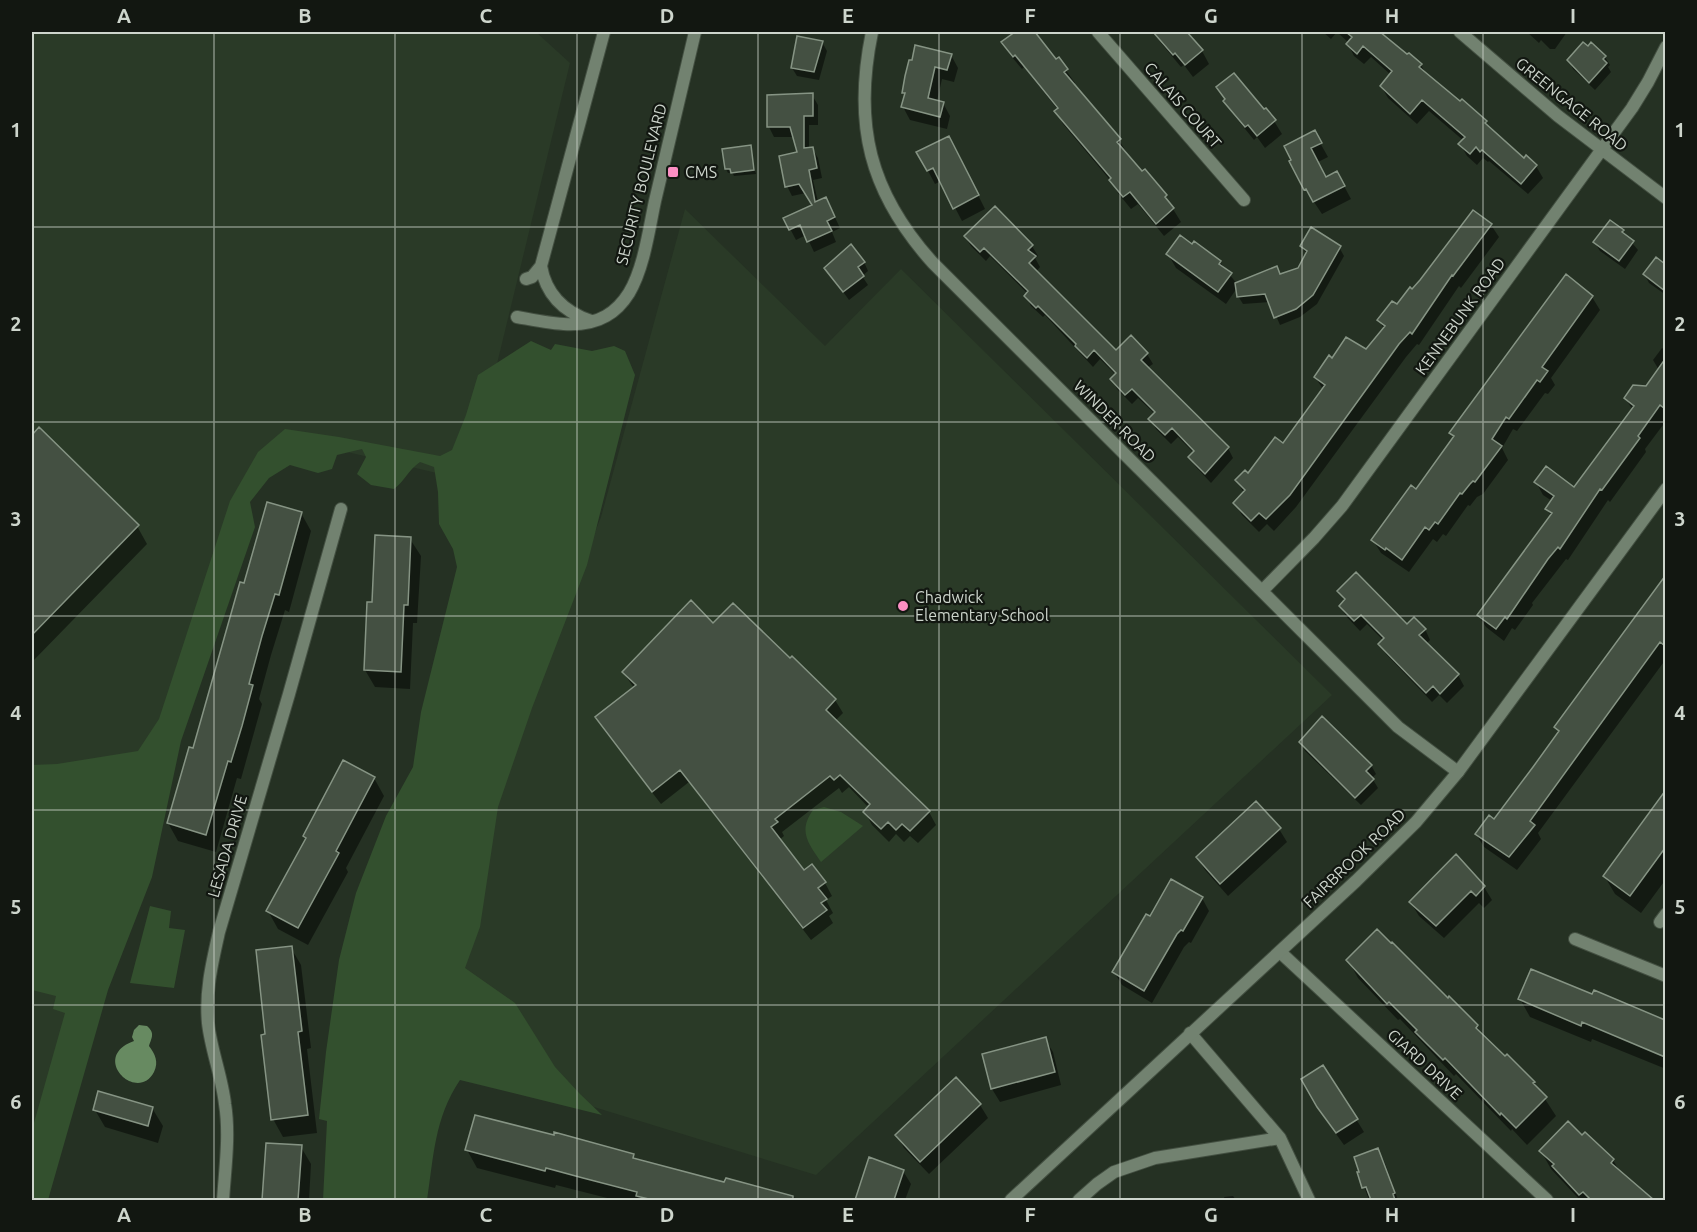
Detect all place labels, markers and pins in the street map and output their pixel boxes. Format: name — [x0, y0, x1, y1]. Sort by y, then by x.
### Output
place label: CMS — [685, 163, 717, 181]
marker: CMS — [666, 165, 680, 179]
place label: Chadwick Elementary School — [915, 588, 1049, 624]
marker: Chadwick Elementary School — [896, 599, 910, 613]

